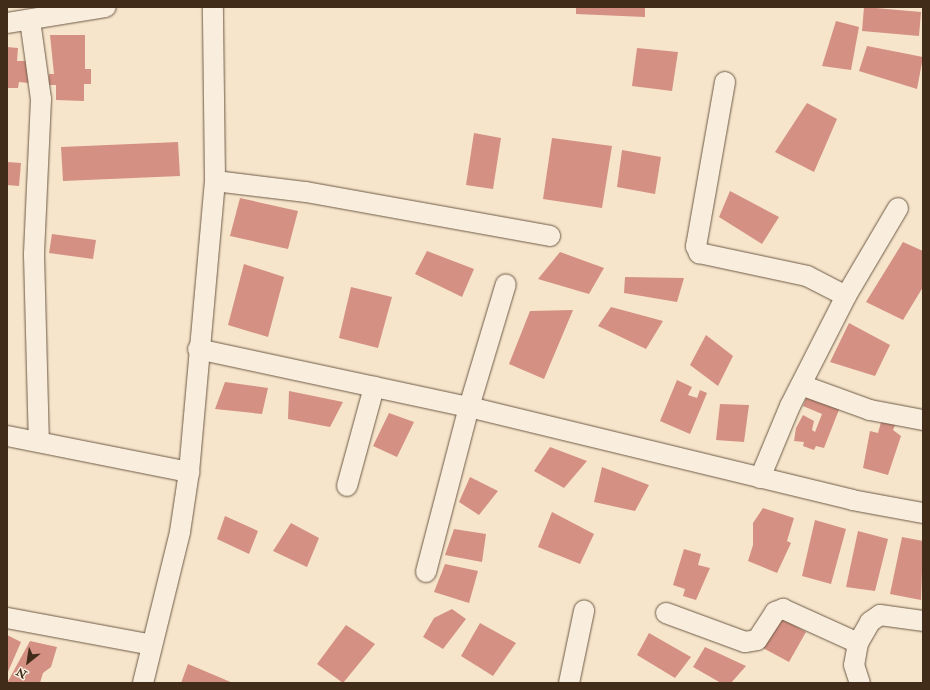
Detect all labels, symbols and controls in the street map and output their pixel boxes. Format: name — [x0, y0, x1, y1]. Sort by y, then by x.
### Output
north arrow — [8, 642, 48, 682]
text: N — [14, 665, 29, 681]

